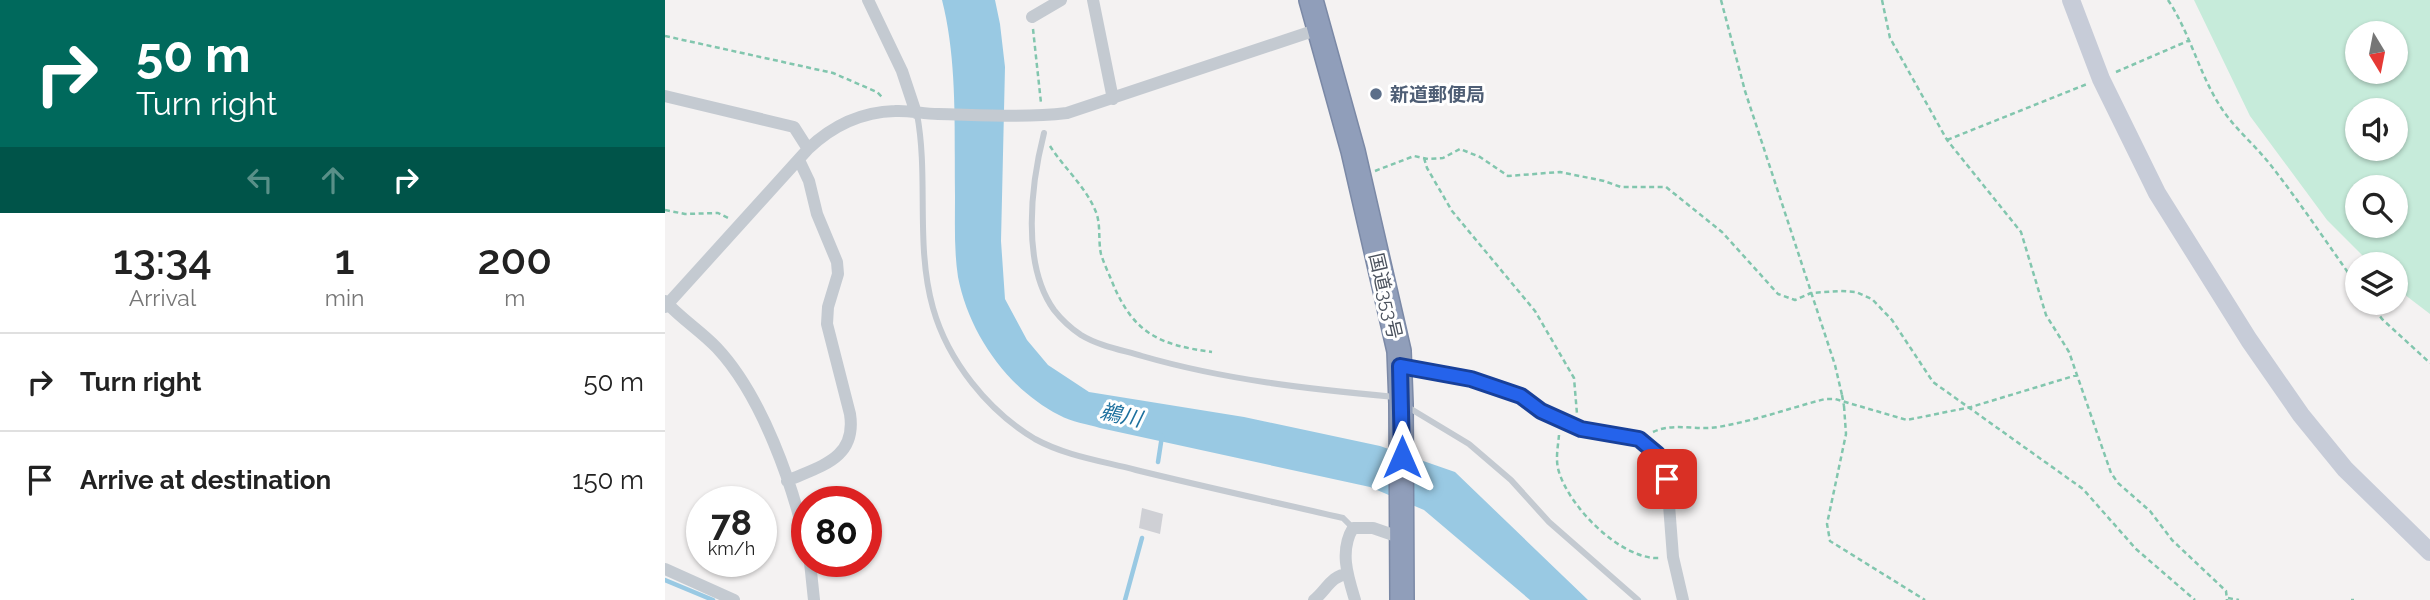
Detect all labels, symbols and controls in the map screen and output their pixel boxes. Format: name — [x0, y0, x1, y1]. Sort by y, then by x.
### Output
north arrow — [2345, 21, 2408, 84]
map controls — [2345, 21, 2408, 315]
text: 50 m — [136, 26, 251, 83]
icon: right — [21, 28, 112, 119]
place label: 新道郵便局 — [1390, 83, 1485, 105]
text: Turn right — [136, 85, 277, 122]
marker: 新道郵便局 — [1368, 86, 1384, 102]
button: sound — [2345, 98, 2408, 161]
icon: left — [241, 161, 279, 199]
icon: ahead — [314, 161, 352, 199]
icon: right — [387, 161, 425, 199]
button: search — [2345, 175, 2408, 238]
text: 13:34 — [113, 235, 212, 284]
text: 1 — [335, 235, 355, 284]
text: 200 — [477, 235, 552, 284]
street label: 国道353号 — [1365, 251, 1407, 341]
button: layers — [2345, 252, 2408, 315]
text: Arrival — [129, 284, 196, 311]
text: min — [325, 284, 364, 311]
text: m — [504, 284, 525, 311]
icon: right — [21, 363, 59, 401]
text: Turn right — [80, 367, 201, 397]
text: 50 m — [583, 367, 644, 397]
water label: 鵜川 — [1098, 398, 1146, 432]
position arrow — [1365, 420, 1439, 494]
pin — [1637, 449, 1697, 509]
icon: arrive — [1648, 460, 1686, 498]
icon: arrive — [21, 461, 59, 499]
text: Arrive at destination — [80, 465, 331, 495]
text: 150 m — [572, 465, 644, 495]
speed limit sign: 80 — [791, 486, 882, 577]
text: 78 — [711, 502, 752, 543]
text: km/h — [708, 538, 755, 559]

